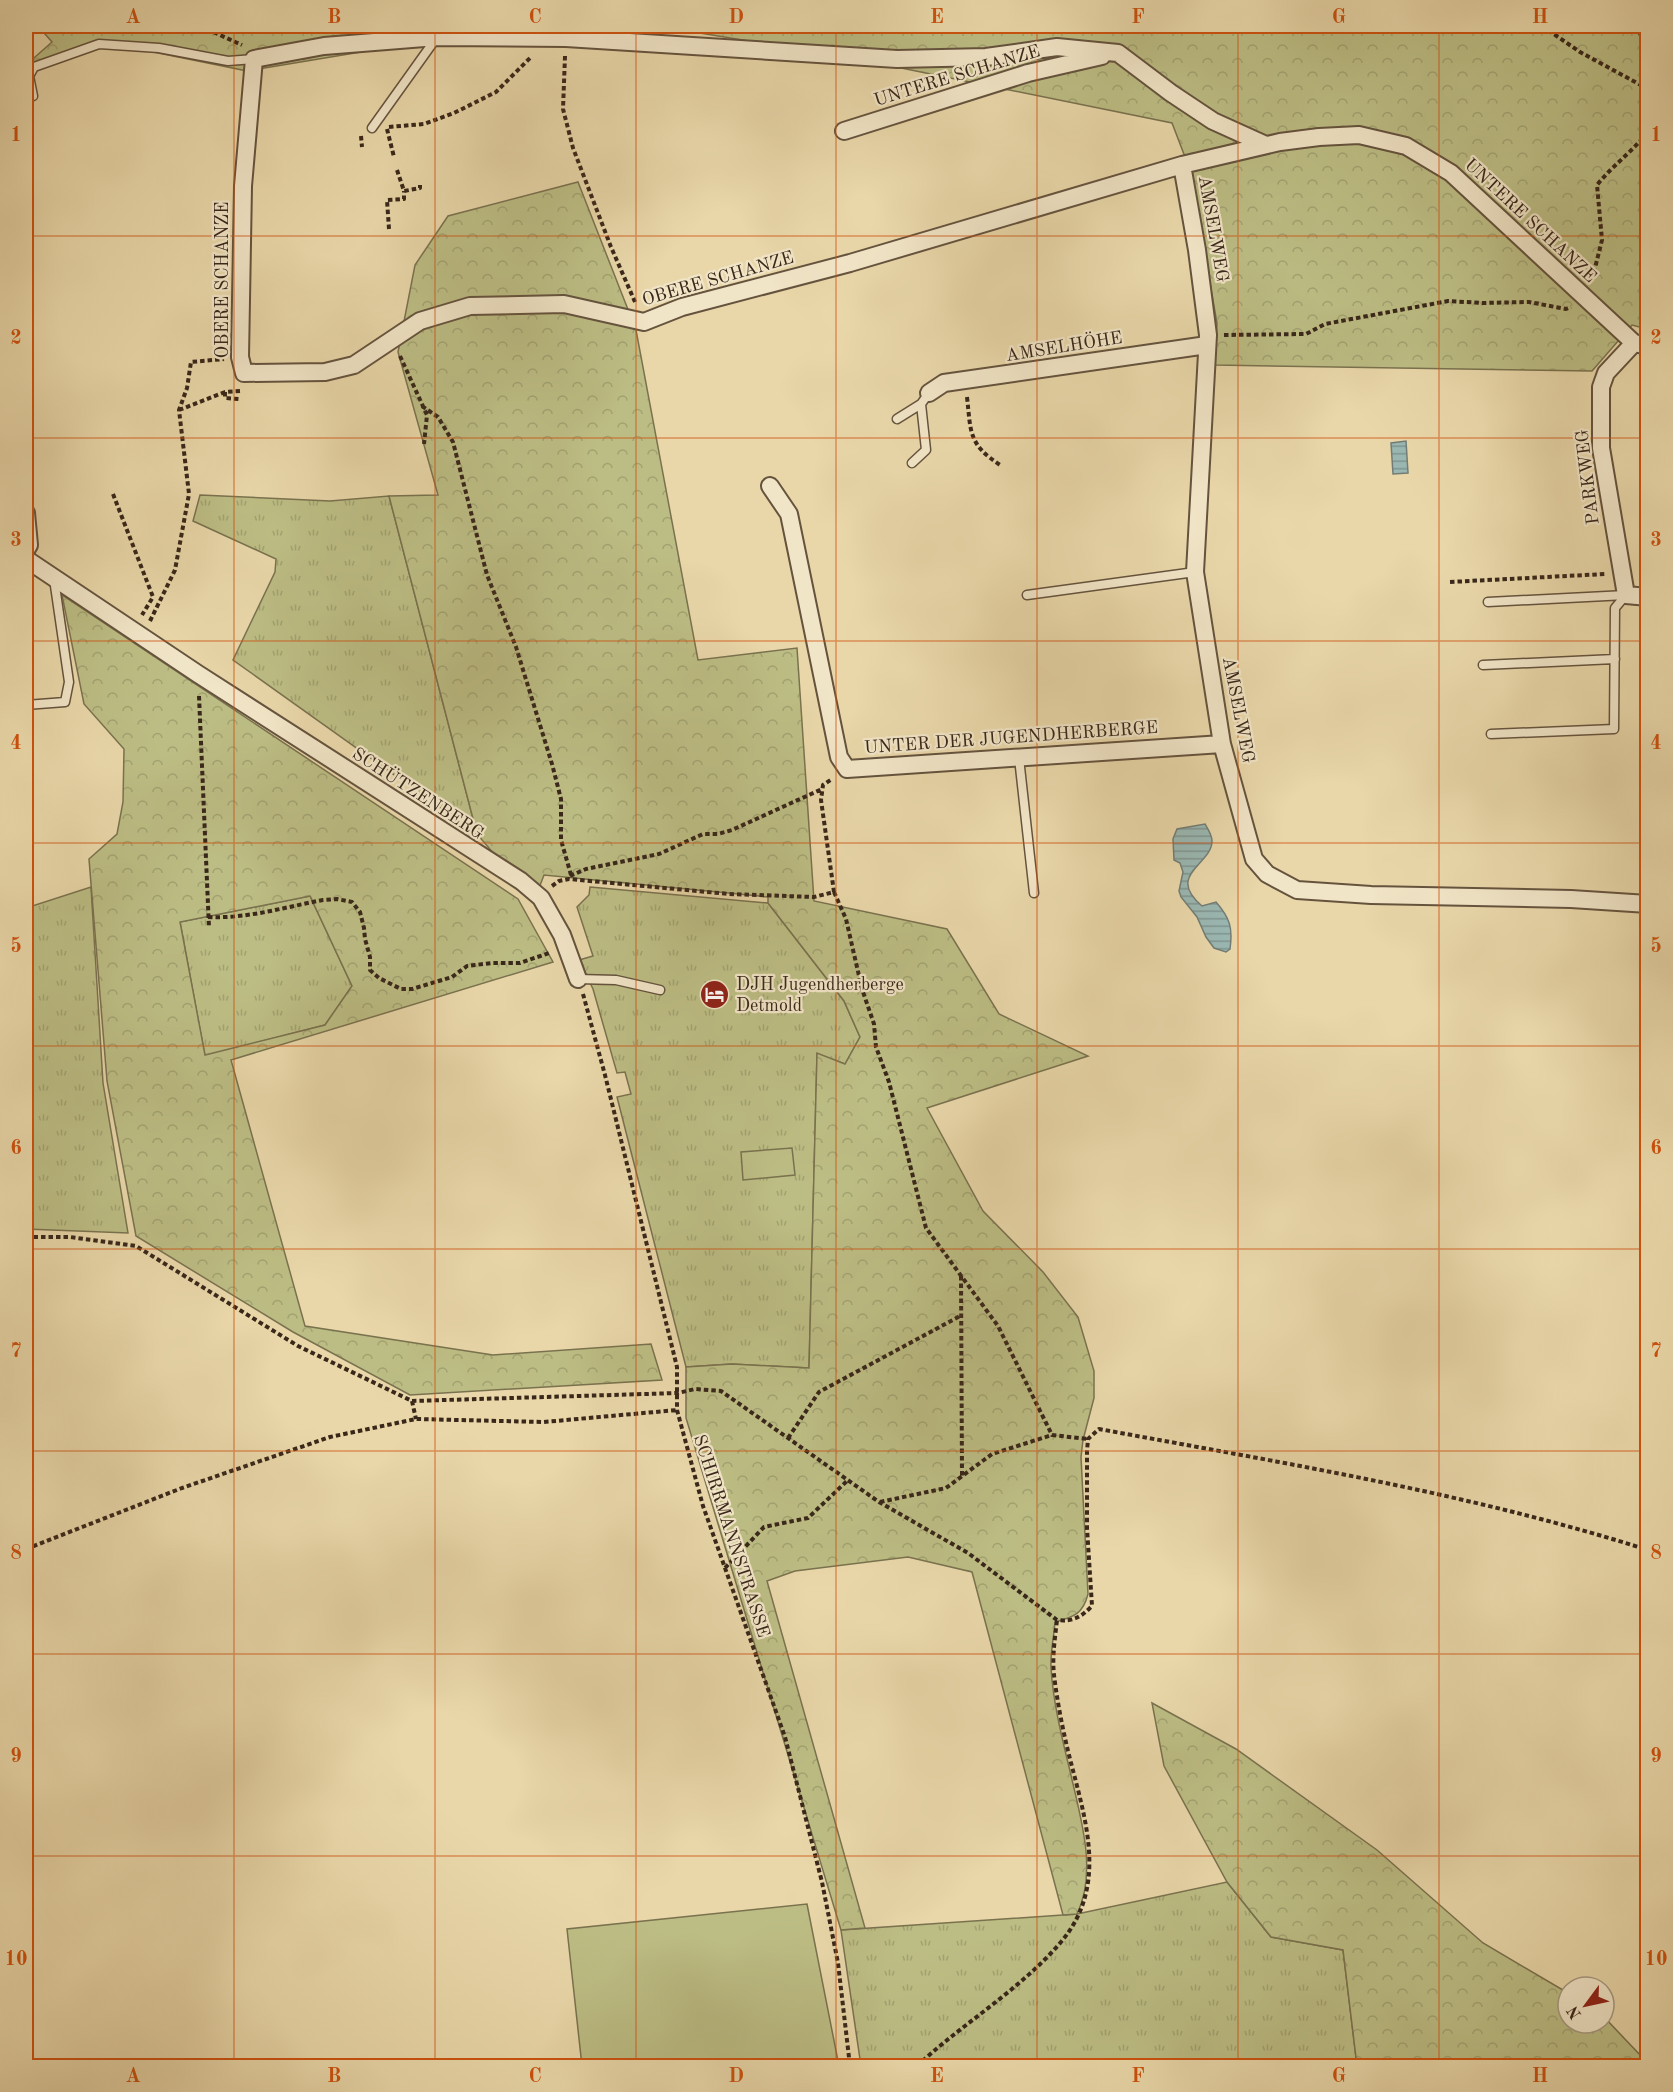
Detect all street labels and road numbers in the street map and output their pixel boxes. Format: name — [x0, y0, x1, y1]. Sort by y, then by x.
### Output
street label: UNTERE SCHANZE — [872, 42, 1042, 110]
street label: UNTERE SCHANZE — [1461, 156, 1599, 286]
street label: AMSELWEG — [1195, 174, 1231, 284]
street label: OBERE SCHANZE — [214, 202, 232, 358]
street label: OBERE SCHANZE — [640, 249, 796, 309]
street label: AMSELHÖHE — [1004, 325, 1124, 365]
street label: PARKWEG — [1573, 428, 1603, 526]
street label: AMSELWEG — [1219, 655, 1257, 765]
street label: UNTER DER JUGENDHERBERGE — [863, 719, 1159, 757]
street label: SCHÜTZENBERG — [349, 741, 489, 843]
street label: SCHIRRMANNSTRASSE — [690, 1432, 772, 1640]

